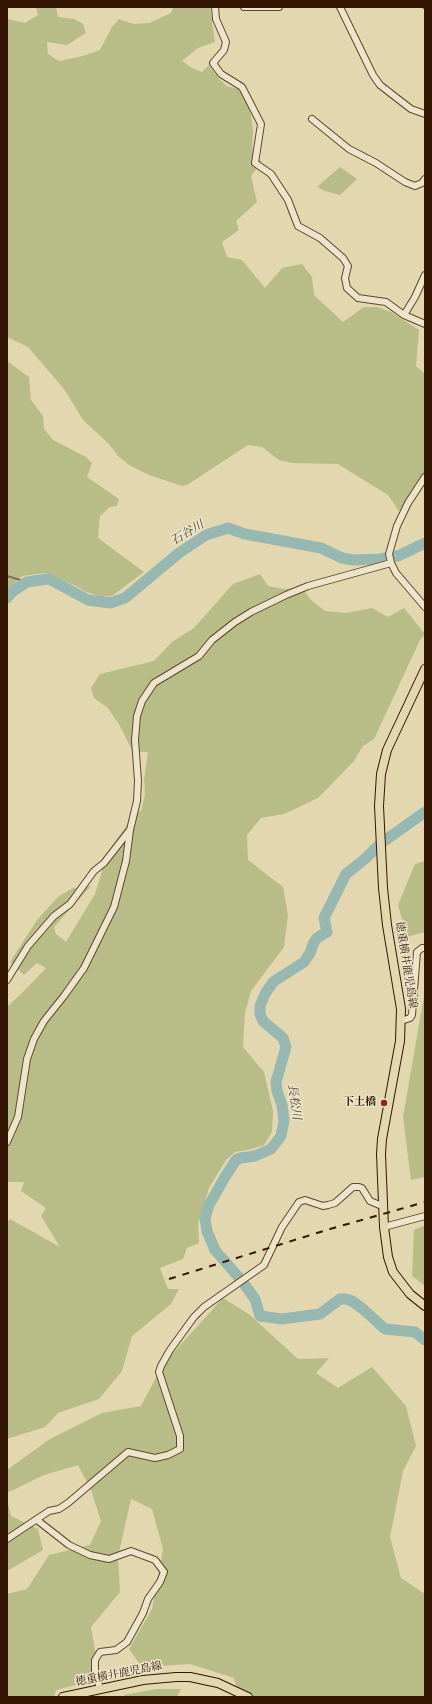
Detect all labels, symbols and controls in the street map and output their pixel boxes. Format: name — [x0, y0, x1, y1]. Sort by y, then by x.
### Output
water label: 石谷川 — [169, 519, 207, 549]
street label: 徳重横井鹿児島線 — [392, 921, 418, 1009]
water label: 長松川 — [283, 1083, 303, 1121]
place label: 下土橋 — [343, 1096, 376, 1110]
marker: 下土橋 — [379, 1098, 389, 1108]
street label: 徳重横井鹿児島線 — [75, 1660, 163, 1690]

